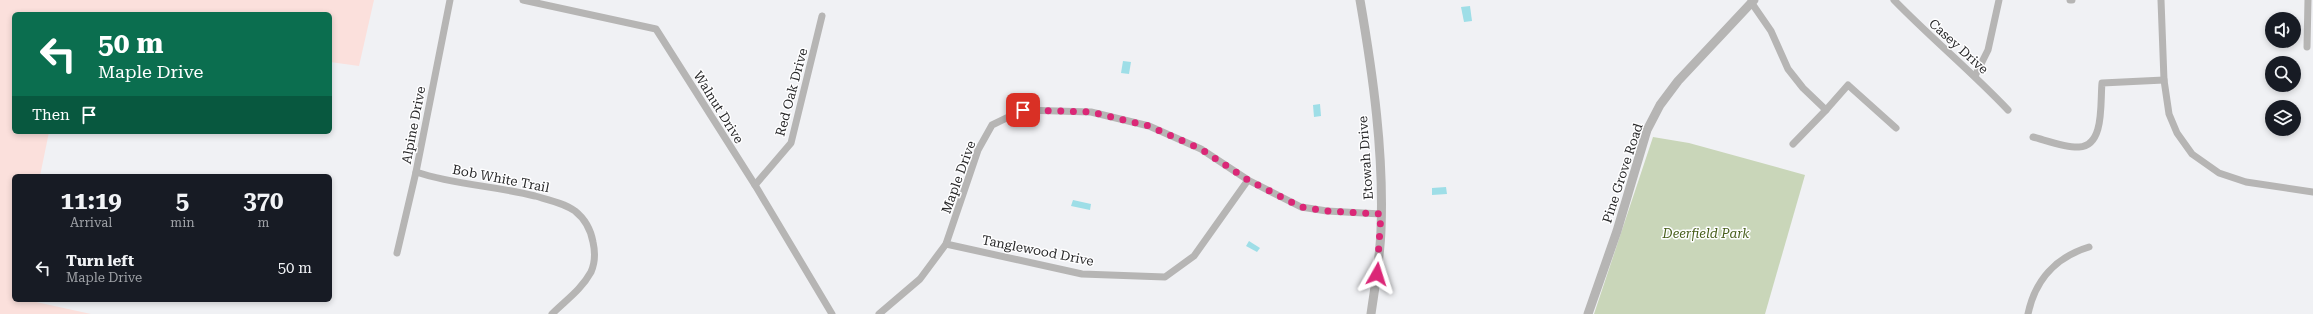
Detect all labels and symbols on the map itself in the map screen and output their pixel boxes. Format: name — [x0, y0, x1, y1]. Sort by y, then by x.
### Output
street label: Casey Drive — [1926, 16, 1991, 77]
street label: Red Oak Drive — [773, 46, 810, 138]
street label: Walnut Drive — [690, 68, 747, 146]
street label: Alpine Drive — [399, 85, 428, 165]
pin — [1006, 93, 1040, 127]
street label: Etowah Drive — [1355, 116, 1376, 200]
street label: Pine Grove Road — [1599, 121, 1646, 225]
street label: Maple Drive — [938, 139, 979, 216]
street label: Bob White Trail — [451, 162, 551, 195]
park label: Deerfield Park — [1662, 226, 1750, 241]
street label: Tanglewood Drive — [981, 232, 1095, 269]
position arrow — [1356, 253, 1398, 295]

